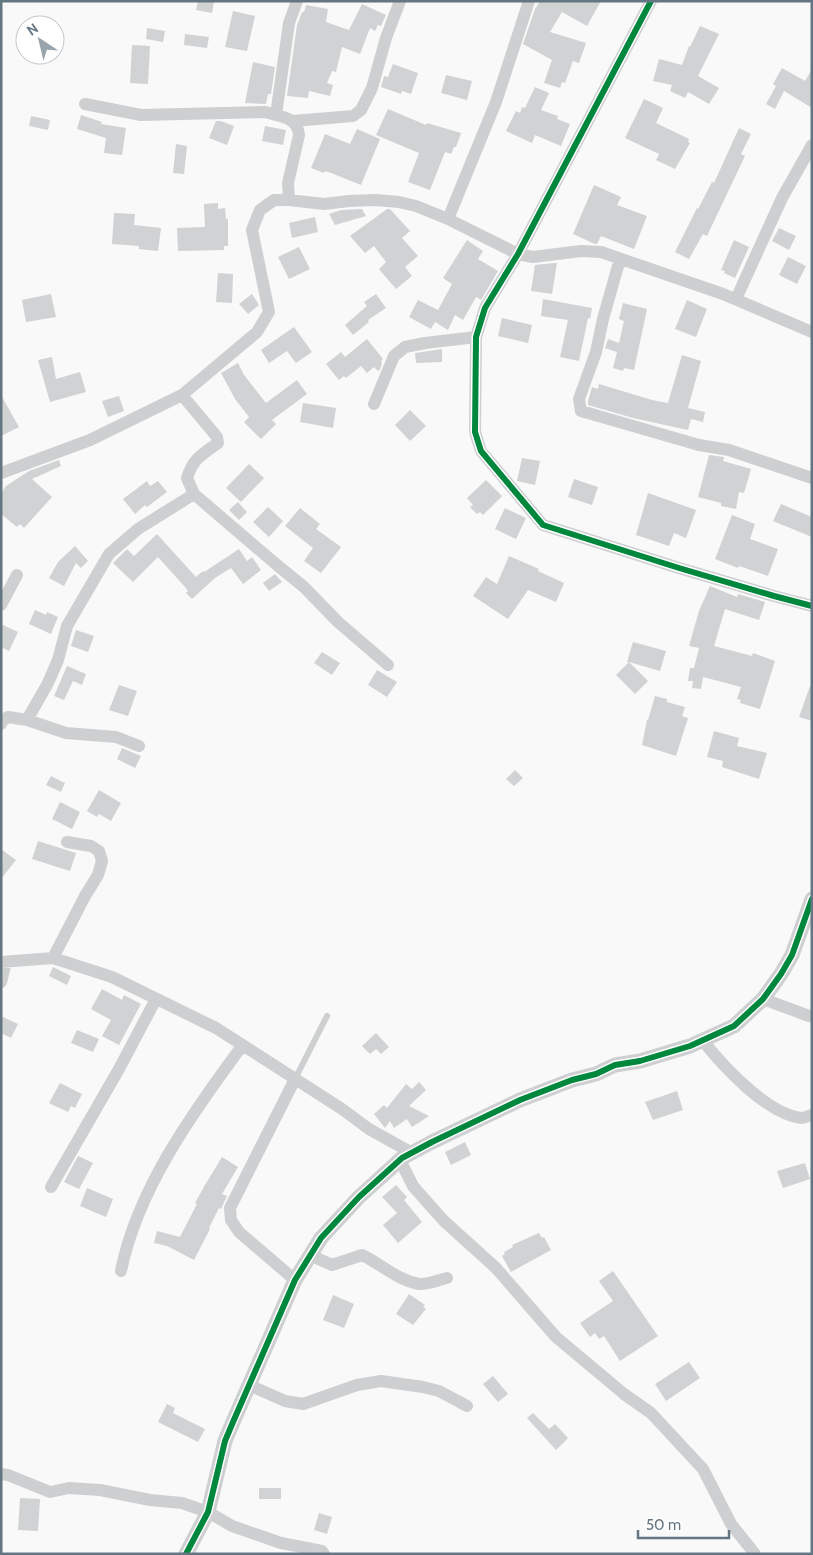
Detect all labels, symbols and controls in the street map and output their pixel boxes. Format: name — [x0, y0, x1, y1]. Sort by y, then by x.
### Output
north arrow — [15, 15, 65, 65]
text: N — [23, 19, 42, 40]
scale bar — [638, 1508, 729, 1540]
text: 50 m — [646, 1516, 681, 1534]

